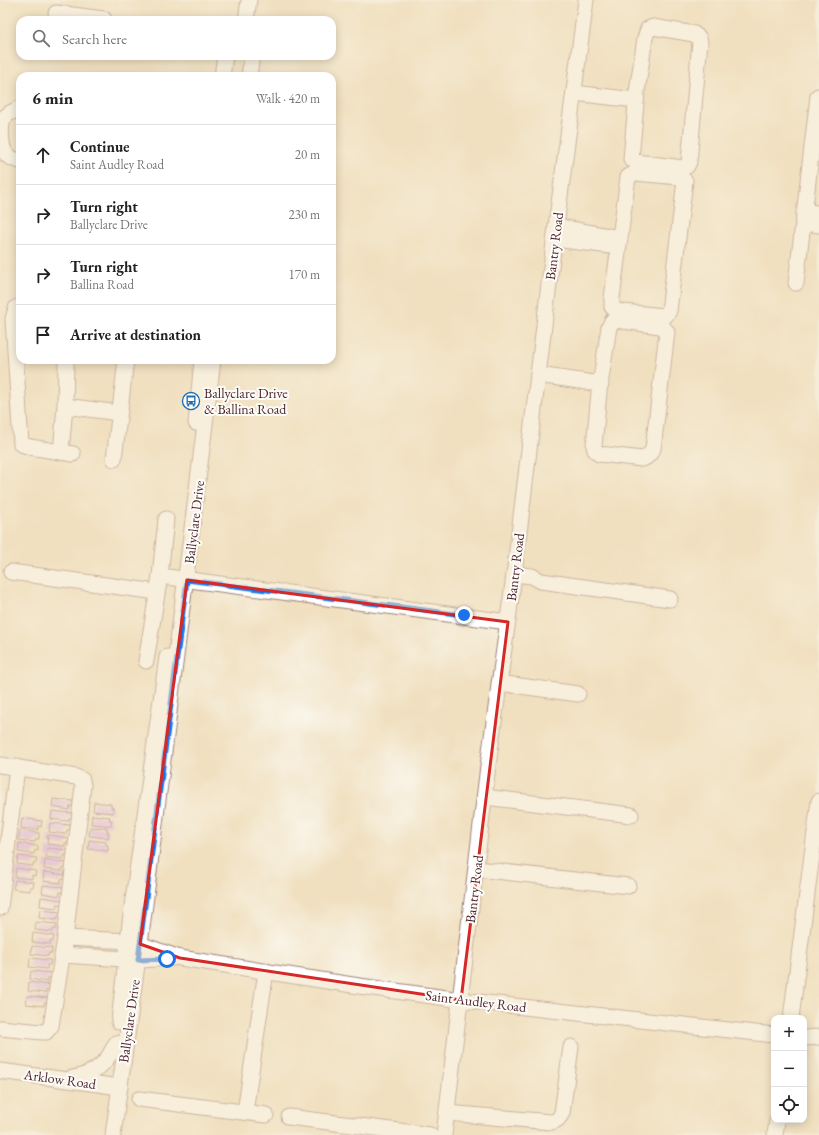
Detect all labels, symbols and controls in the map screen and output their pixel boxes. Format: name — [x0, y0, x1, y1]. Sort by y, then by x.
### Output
search box — [16, 16, 336, 60]
icon: search — [30, 27, 52, 49]
text: Search here — [62, 29, 127, 48]
text: 6 min — [32, 87, 73, 109]
text: Walk · 420 m — [256, 90, 320, 107]
text: Continue — [70, 137, 130, 156]
icon: ahead — [32, 144, 54, 166]
text: 20 m — [295, 146, 320, 163]
text: Saint Audley Road — [70, 156, 164, 173]
text: Turn right — [70, 197, 138, 216]
icon: right — [32, 204, 54, 226]
text: 230 m — [289, 206, 320, 223]
street label: Bantry Road — [541, 210, 567, 281]
text: Ballyclare Drive — [70, 216, 148, 233]
text: Turn right — [70, 257, 138, 276]
icon: right — [32, 264, 54, 286]
text: 170 m — [289, 266, 320, 283]
text: Ballina Road — [70, 276, 134, 293]
icon: arrive — [32, 324, 54, 346]
text: Arrive at destination — [70, 325, 201, 344]
place label: Ballyclare Drive & Ballina Road — [204, 384, 288, 418]
bus stop icon: Ballyclare Drive & Ballina Road — [181, 391, 201, 411]
street label: Ballyclare Drive — [180, 479, 208, 565]
street label: Bantry Road — [502, 531, 528, 602]
route end — [455, 606, 473, 624]
street label: Bantry Road — [461, 853, 487, 924]
route start — [158, 950, 176, 968]
street label: Ballyclare Drive — [114, 978, 144, 1064]
street label: Saint Audley Road — [425, 986, 528, 1016]
map controls — [771, 1015, 807, 1123]
button: + — [771, 1015, 807, 1051]
button: − — [771, 1051, 807, 1087]
street label: Arklow Road — [22, 1065, 98, 1093]
button: locate — [771, 1087, 807, 1123]

